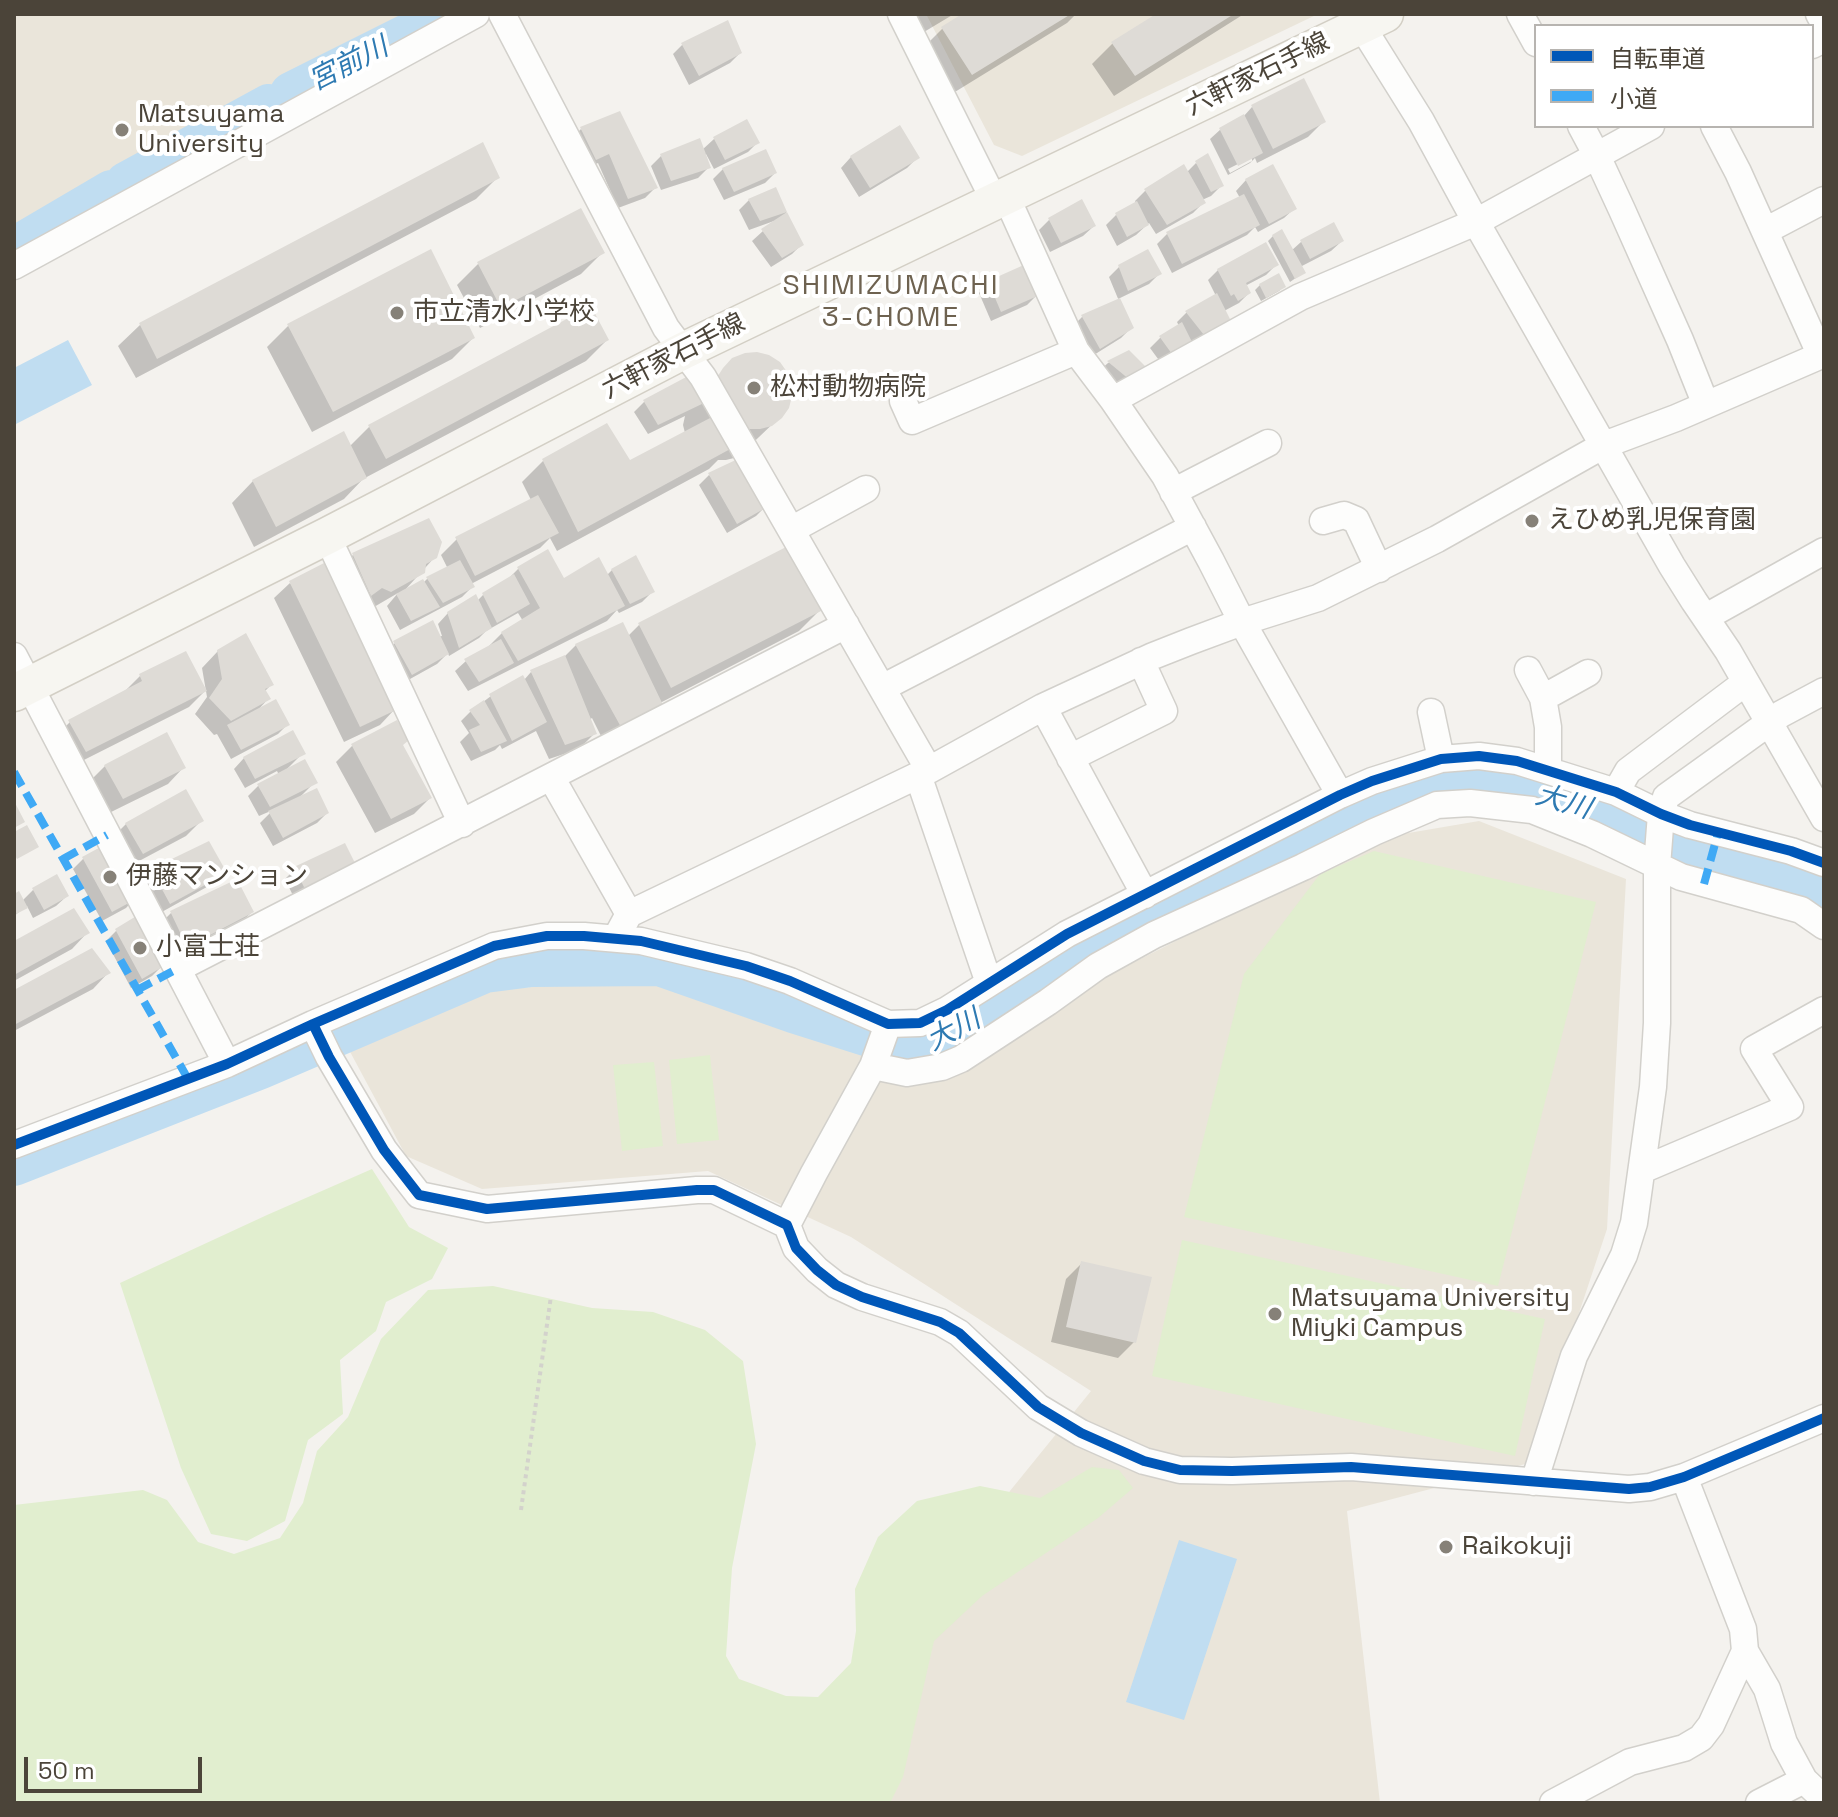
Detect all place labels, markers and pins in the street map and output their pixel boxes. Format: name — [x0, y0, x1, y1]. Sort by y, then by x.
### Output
place label: Matsuyama University — [138, 99, 284, 160]
marker: Matsuyama University — [113, 121, 131, 139]
place label: 市立清水小学校 — [413, 297, 595, 329]
marker: 市立清水小学校 — [388, 304, 406, 322]
place label: 松村動物病院 — [770, 372, 926, 404]
marker: 松村動物病院 — [745, 379, 763, 397]
place label: えひめ乳児保育園 — [1548, 505, 1756, 537]
marker: えひめ乳児保育園 — [1523, 512, 1541, 530]
place label: 伊藤マンション — [126, 861, 308, 893]
marker: 伊藤マンション — [101, 868, 119, 886]
place label: 小富士荘 — [156, 932, 260, 964]
marker: 小富士荘 — [131, 939, 149, 957]
place label: Matsuyama University Miyki Campus — [1291, 1283, 1570, 1344]
marker: Matsuyama University Miyki Campus — [1266, 1305, 1284, 1323]
place label: Raikokuji — [1462, 1531, 1572, 1563]
marker: Raikokuji — [1437, 1538, 1455, 1556]

